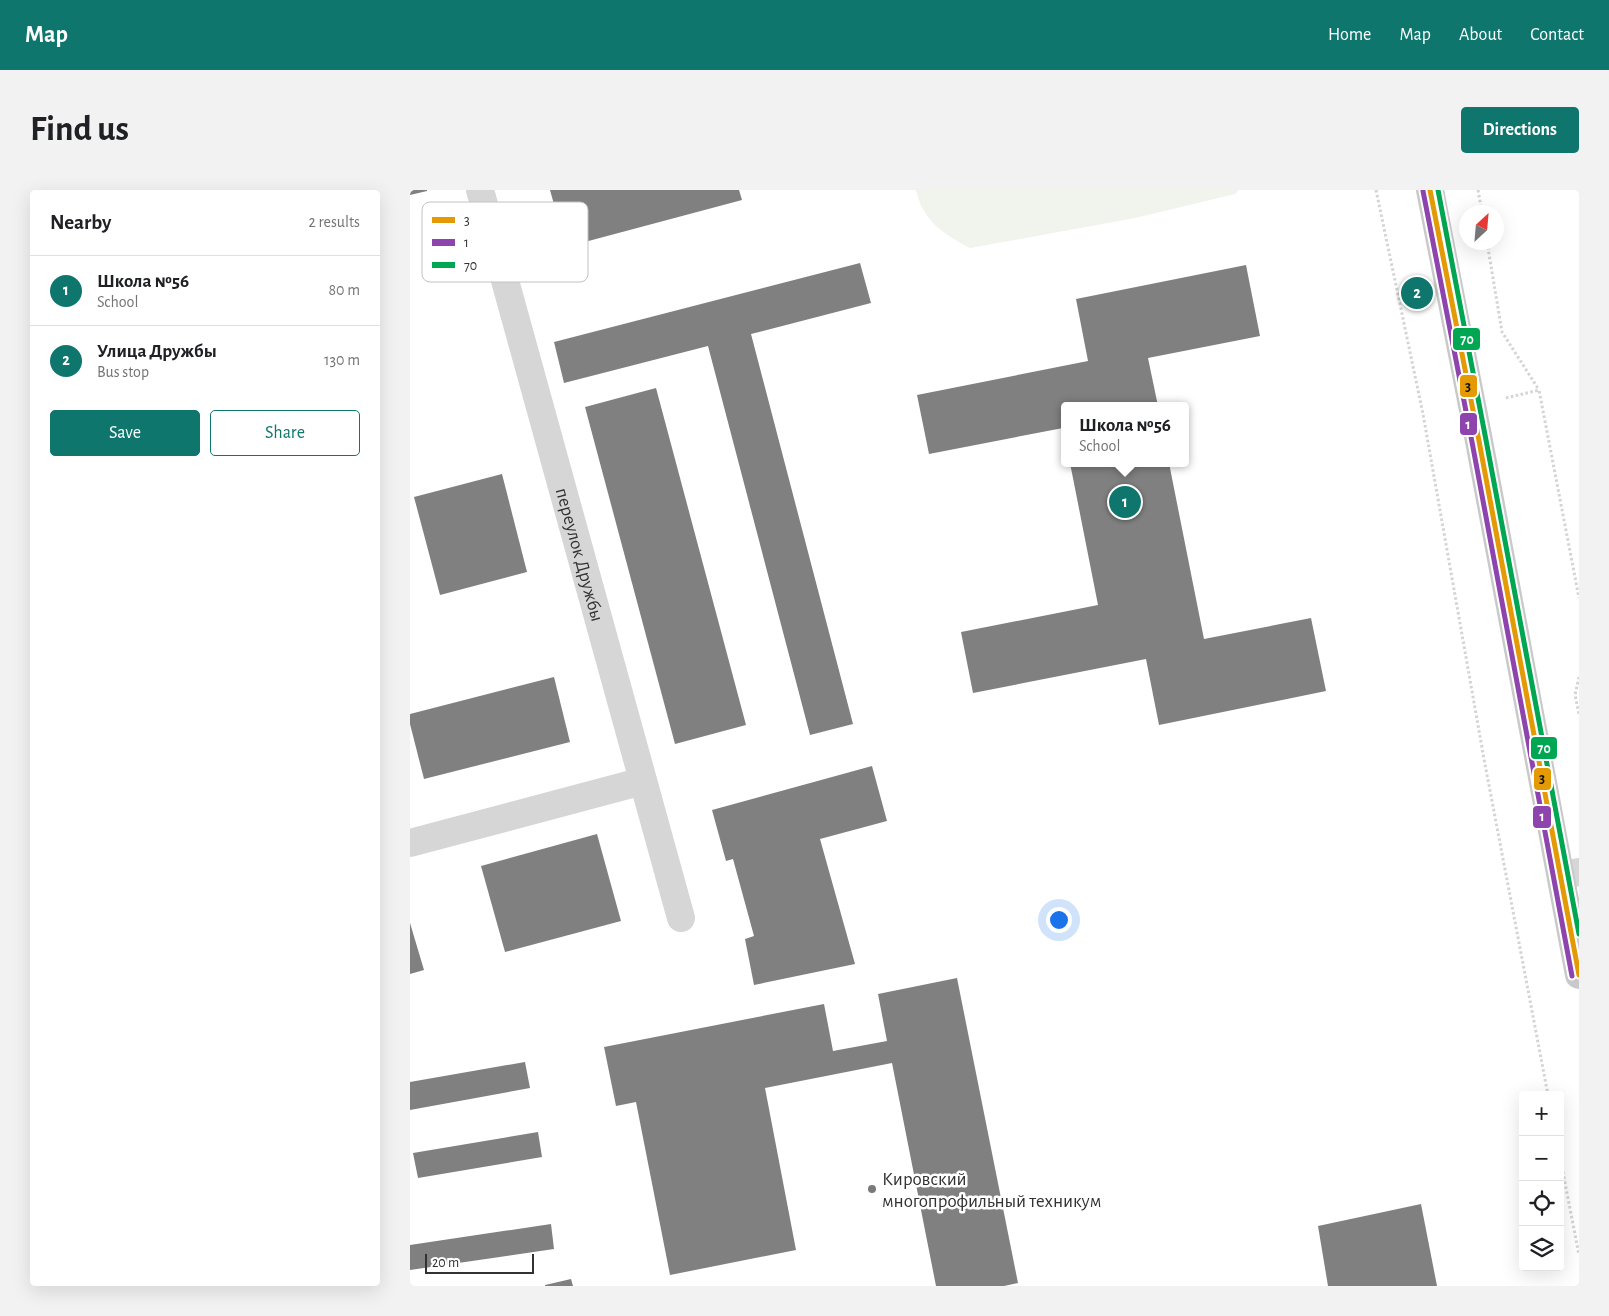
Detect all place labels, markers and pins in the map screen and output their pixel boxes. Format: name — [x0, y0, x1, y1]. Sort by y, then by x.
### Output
pin: 2 — [1401, 274, 1433, 312]
pin: 1 — [1109, 483, 1141, 521]
place label: Кировский многопрофильный техникум — [882, 1170, 1101, 1211]
marker: Кировский многопрофильный техникум — [866, 1183, 878, 1195]

